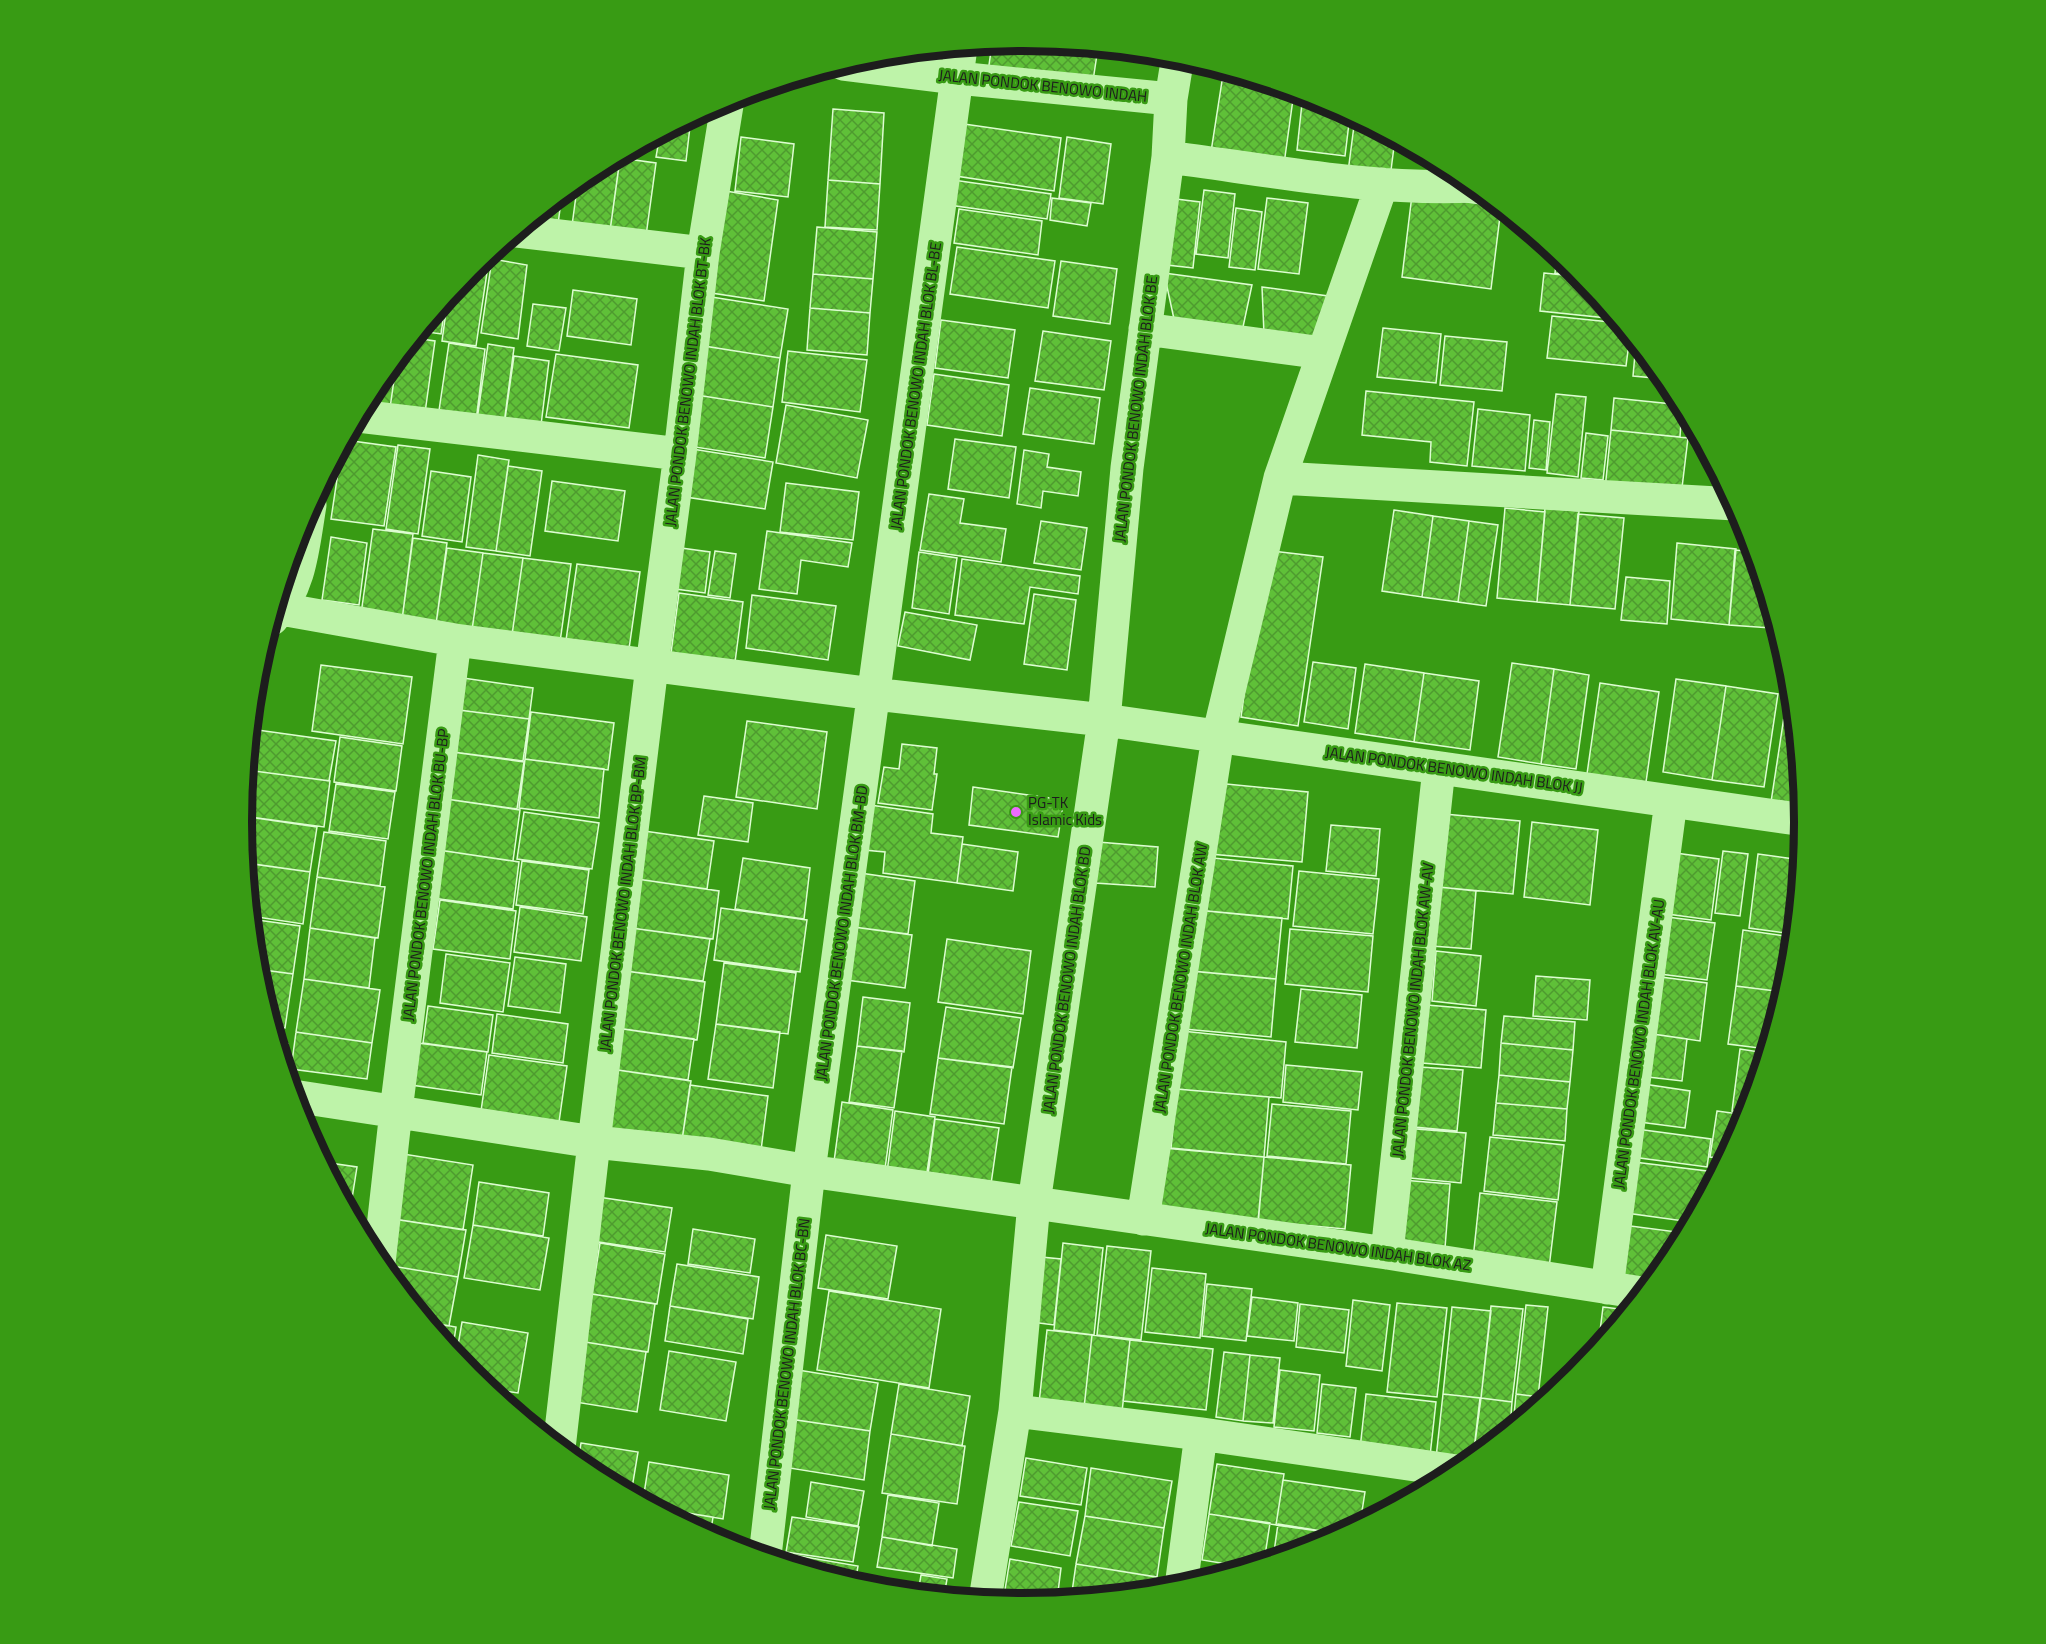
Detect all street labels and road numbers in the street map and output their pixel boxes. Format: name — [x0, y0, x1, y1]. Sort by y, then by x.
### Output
street label: JALAN PONDOK BENOWO INDAH — [938, 63, 1148, 108]
street label: JALAN PONDOK BENOWO INDAH BLOK BT-BK — [658, 236, 717, 528]
street label: JALAN PONDOK BENOWO INDAH BLOK BL-BE — [884, 241, 947, 531]
street label: JALAN PONDOK BENOWO INDAH BLOK BE — [1108, 274, 1163, 543]
street label: JALAN PONDOK BENOWO INDAH BLOK BU-BP — [396, 727, 455, 1022]
street label: JALAN PONDOK BENOWO INDAH BLOK JJ — [1324, 740, 1584, 799]
street label: JALAN PONDOK BENOWO INDAH BLOK BP-BM — [593, 755, 652, 1053]
street label: JALAN PONDOK BENOWO INDAH BLOK BM-BD — [809, 784, 874, 1082]
street label: JALAN PONDOK BENOWO INDAH BLOK AW — [1148, 841, 1213, 1114]
street label: JALAN PONDOK BENOWO INDAH BLOK BD — [1036, 845, 1097, 1115]
street label: JALAN PONDOK BENOWO INDAH BLOK AW-AV — [1386, 861, 1439, 1158]
street label: JALAN PONDOK BENOWO INDAH BLOK AV-AU — [1607, 898, 1670, 1190]
street label: JALAN PONDOK BENOWO INDAH BLOK AZ — [1204, 1216, 1472, 1277]
street label: JALAN PONDOK BENOWO INDAH BLOK BC-BN — [757, 1217, 816, 1511]

